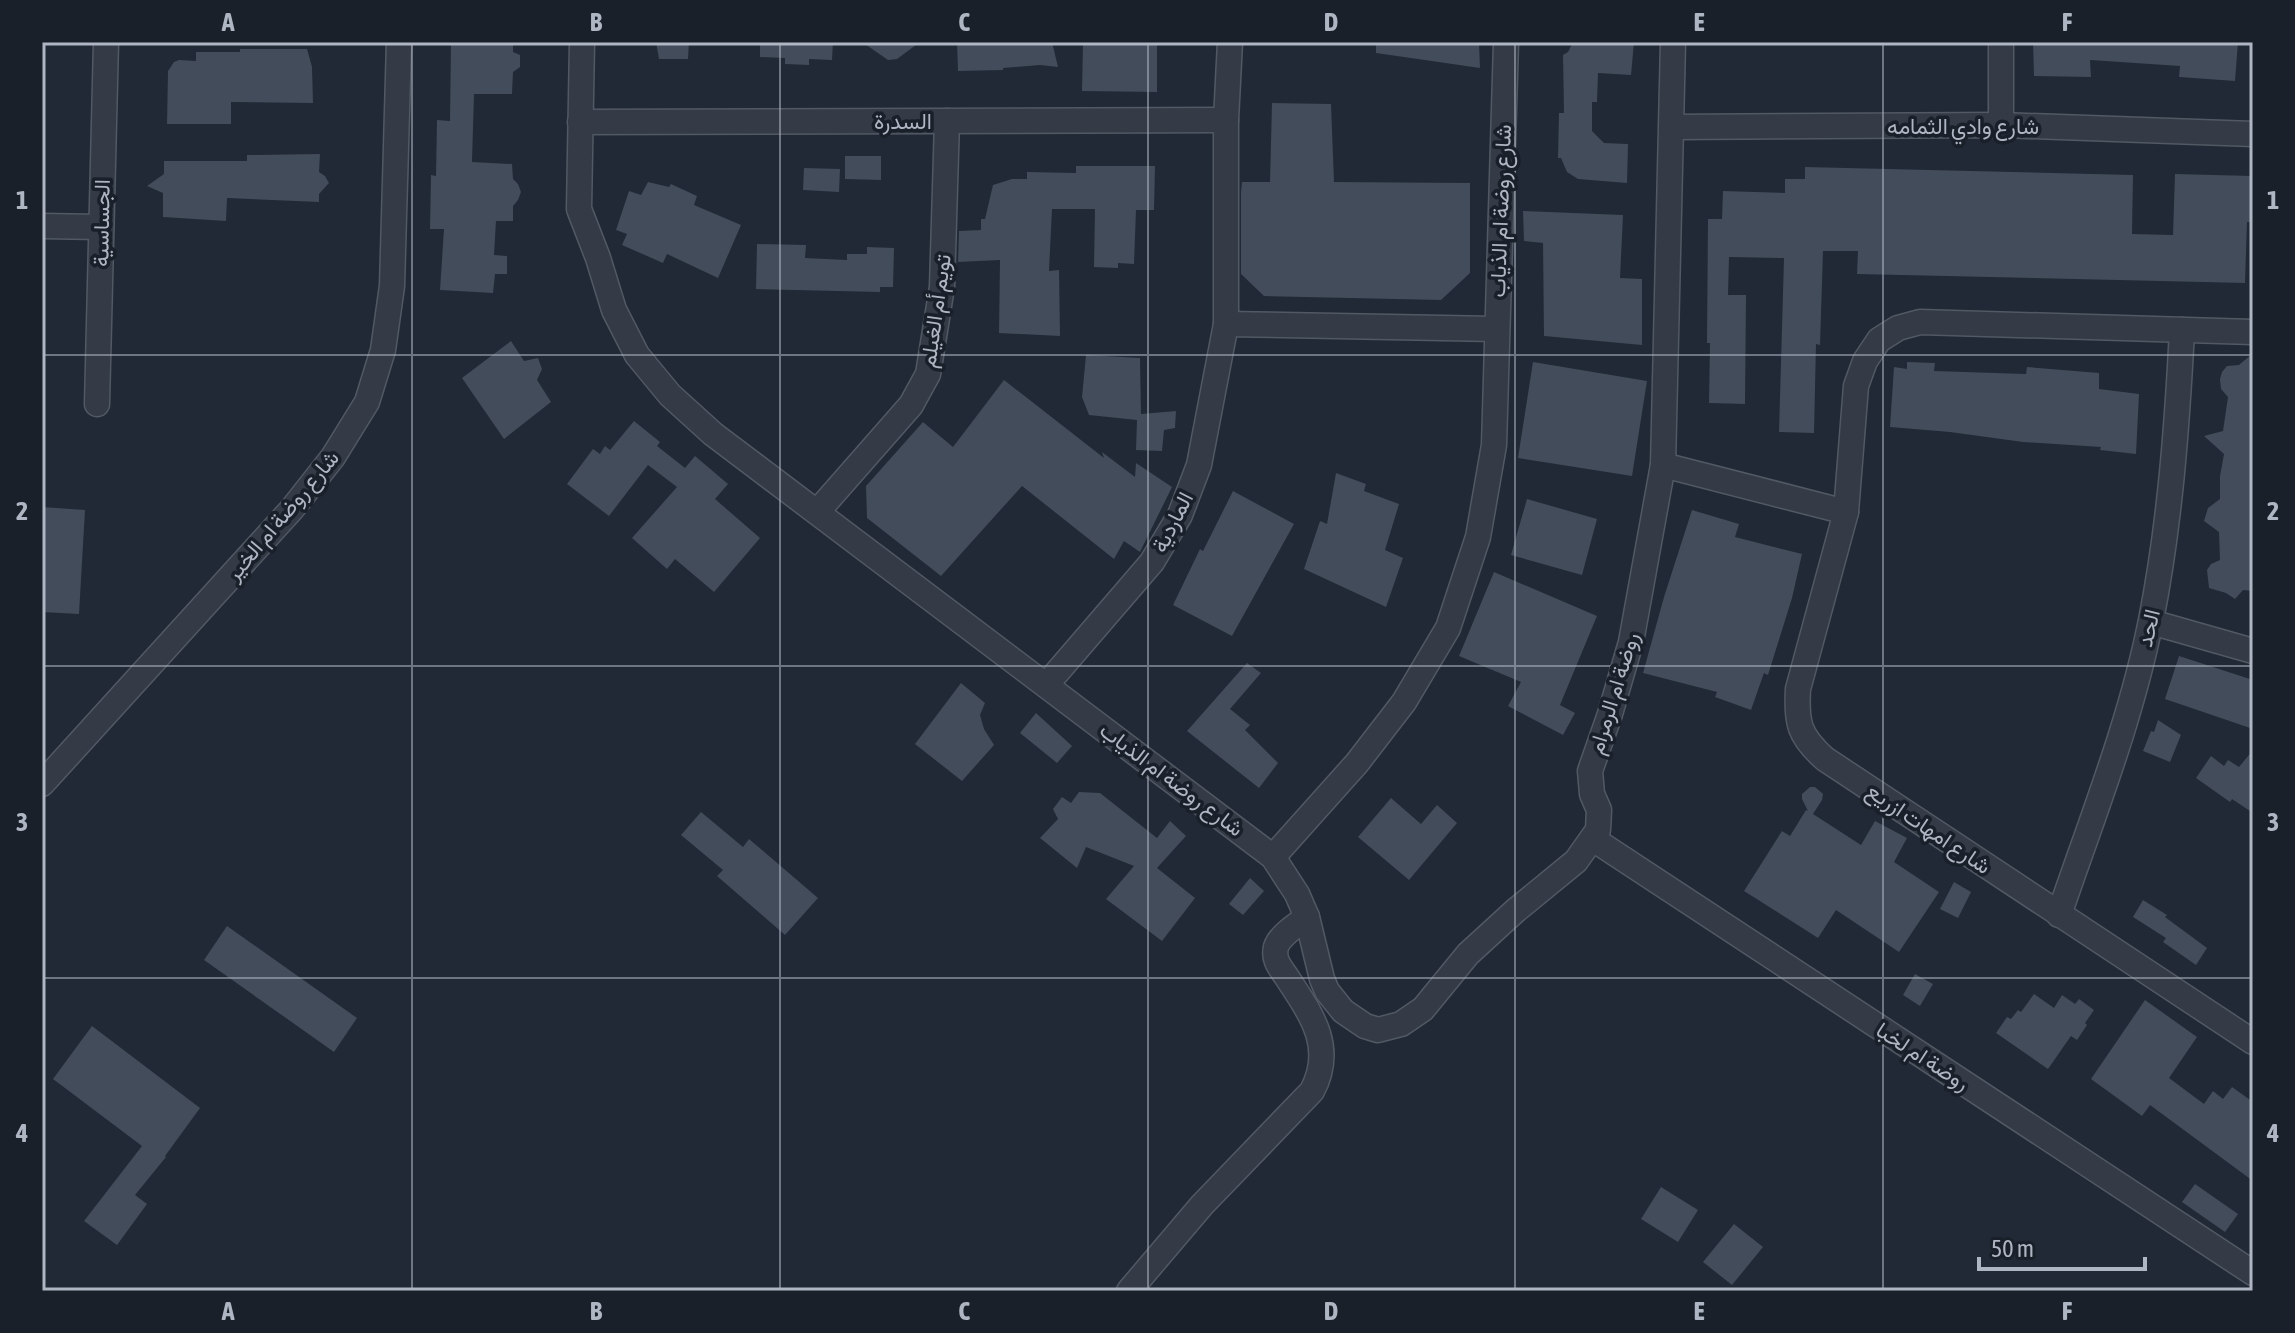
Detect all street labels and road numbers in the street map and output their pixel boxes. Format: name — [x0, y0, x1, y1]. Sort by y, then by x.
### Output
street label: السدرة — [874, 108, 932, 135]
street label: شارع وادي الثمامه — [1887, 113, 2039, 145]
street label: شارع روضة ام الذياب — [1484, 124, 1518, 298]
street label: الجساسية — [87, 179, 115, 267]
street label: تويم أم الغيلم — [914, 252, 958, 370]
street label: شارع روضة ام الخير — [219, 445, 346, 587]
street label: الماردية — [1146, 487, 1199, 557]
street label: الحد — [2131, 606, 2165, 650]
street label: روضة ام الرمرام — [1582, 629, 1646, 758]
street label: شارع روضة ام الذياب — [1094, 716, 1249, 843]
street label: شارع امهات ازريع — [1861, 777, 1996, 881]
street label: روضة ام لخبا — [1870, 1016, 1974, 1097]

